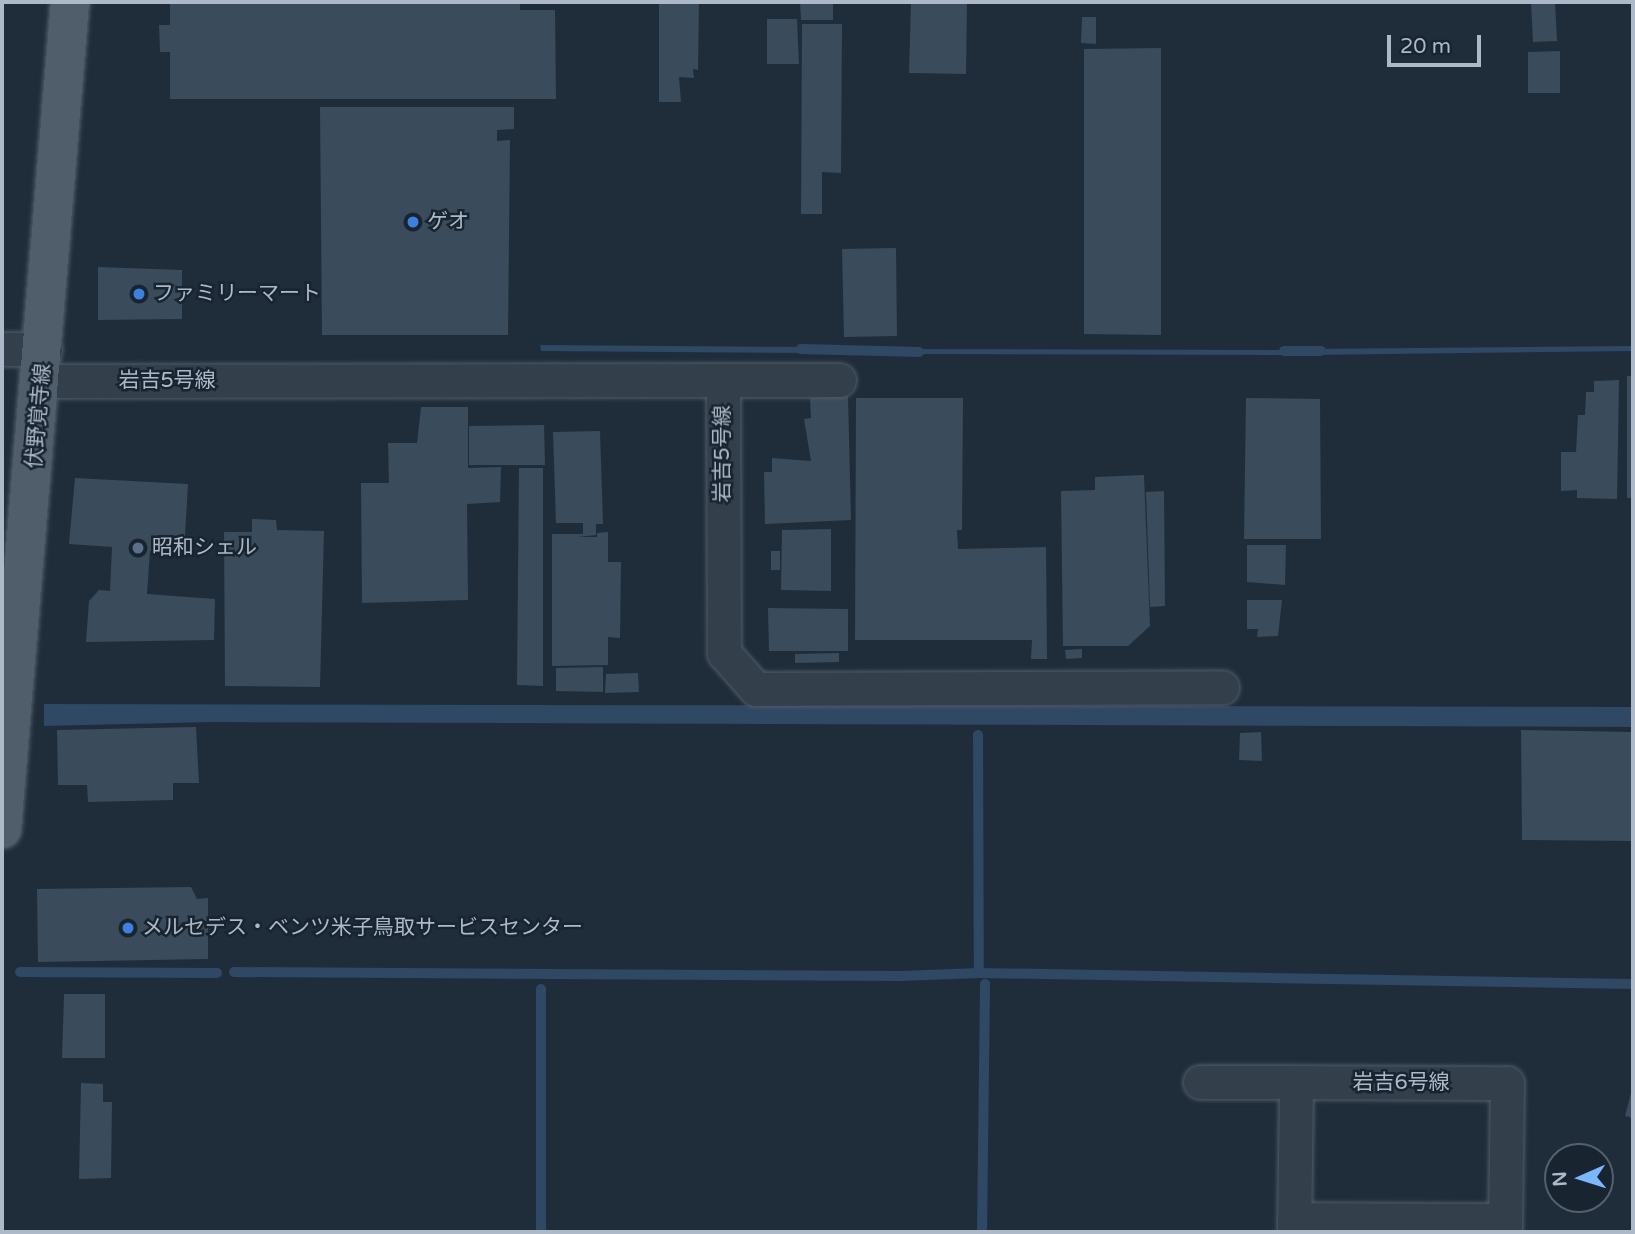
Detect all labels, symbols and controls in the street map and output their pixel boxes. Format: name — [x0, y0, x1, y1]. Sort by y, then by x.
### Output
scale bar — [1390, 21, 1484, 65]
text: 20 m — [1400, 34, 1451, 59]
place label: ゲオ — [427, 209, 469, 235]
marker: ゲオ — [405, 214, 421, 230]
place label: ファミリーマート — [153, 281, 321, 307]
marker: ファミリーマート — [131, 286, 147, 302]
street label: 伏野覚寺線 — [22, 363, 56, 469]
street label: 岩吉5号線 — [118, 368, 216, 394]
street label: 岩吉5号線 — [710, 405, 736, 503]
place label: 昭和シェル — [152, 535, 257, 561]
marker: 昭和シェル — [130, 540, 146, 556]
place label: メルセデス・ベンツ米子鳥取サービスセンター — [142, 915, 583, 941]
marker: メルセデス・ベンツ米子鳥取サービスセンター — [120, 920, 136, 936]
street label: 岩吉6号線 — [1352, 1070, 1450, 1096]
north arrow — [1544, 1143, 1614, 1213]
text: N — [1549, 1171, 1571, 1187]

